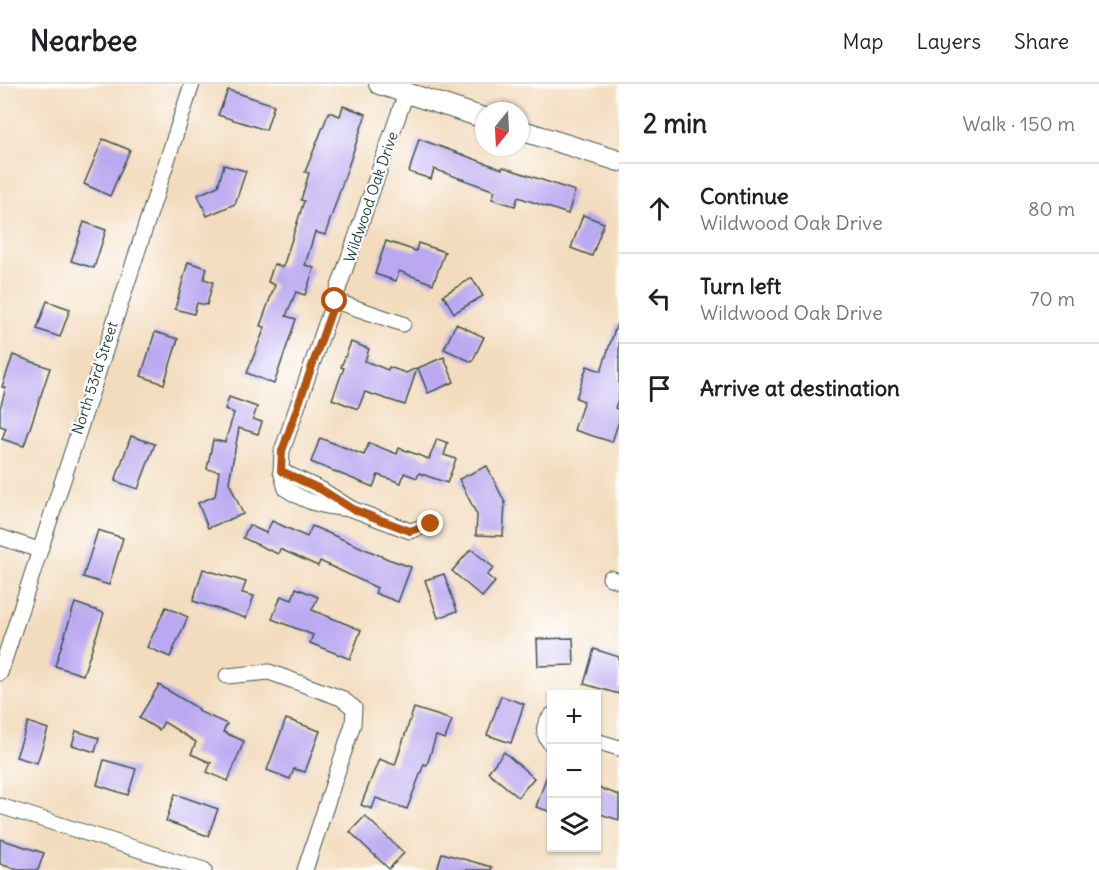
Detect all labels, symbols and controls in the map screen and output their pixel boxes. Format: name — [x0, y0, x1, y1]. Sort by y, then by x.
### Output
text: Nearbee — [30, 23, 137, 59]
text: Map — [843, 28, 883, 55]
text: Layers — [916, 28, 981, 55]
text: Share — [1014, 28, 1069, 55]
north arrow — [475, 102, 529, 156]
text: 2 min — [643, 107, 707, 140]
text: Walk · 150 m — [963, 111, 1075, 136]
street label: Wildwood Oak Drive — [339, 129, 402, 265]
text: Continue — [700, 182, 789, 210]
icon: ahead — [643, 192, 676, 225]
text: 80 m — [1028, 196, 1075, 221]
text: Wildwood Oak Drive — [700, 210, 883, 235]
text: Turn left — [700, 272, 781, 300]
icon: left — [643, 282, 676, 315]
text: 70 m — [1030, 286, 1075, 311]
route start — [321, 287, 347, 313]
text: Wildwood Oak Drive — [700, 300, 883, 325]
street label: North 53rd Street — [67, 319, 122, 437]
icon: arrive — [643, 372, 676, 405]
text: Arrive at destination — [700, 374, 900, 402]
route end — [417, 510, 443, 536]
map controls — [547, 690, 601, 852]
button: + — [547, 690, 601, 744]
button: − — [547, 744, 601, 798]
button: layers — [547, 798, 601, 852]

